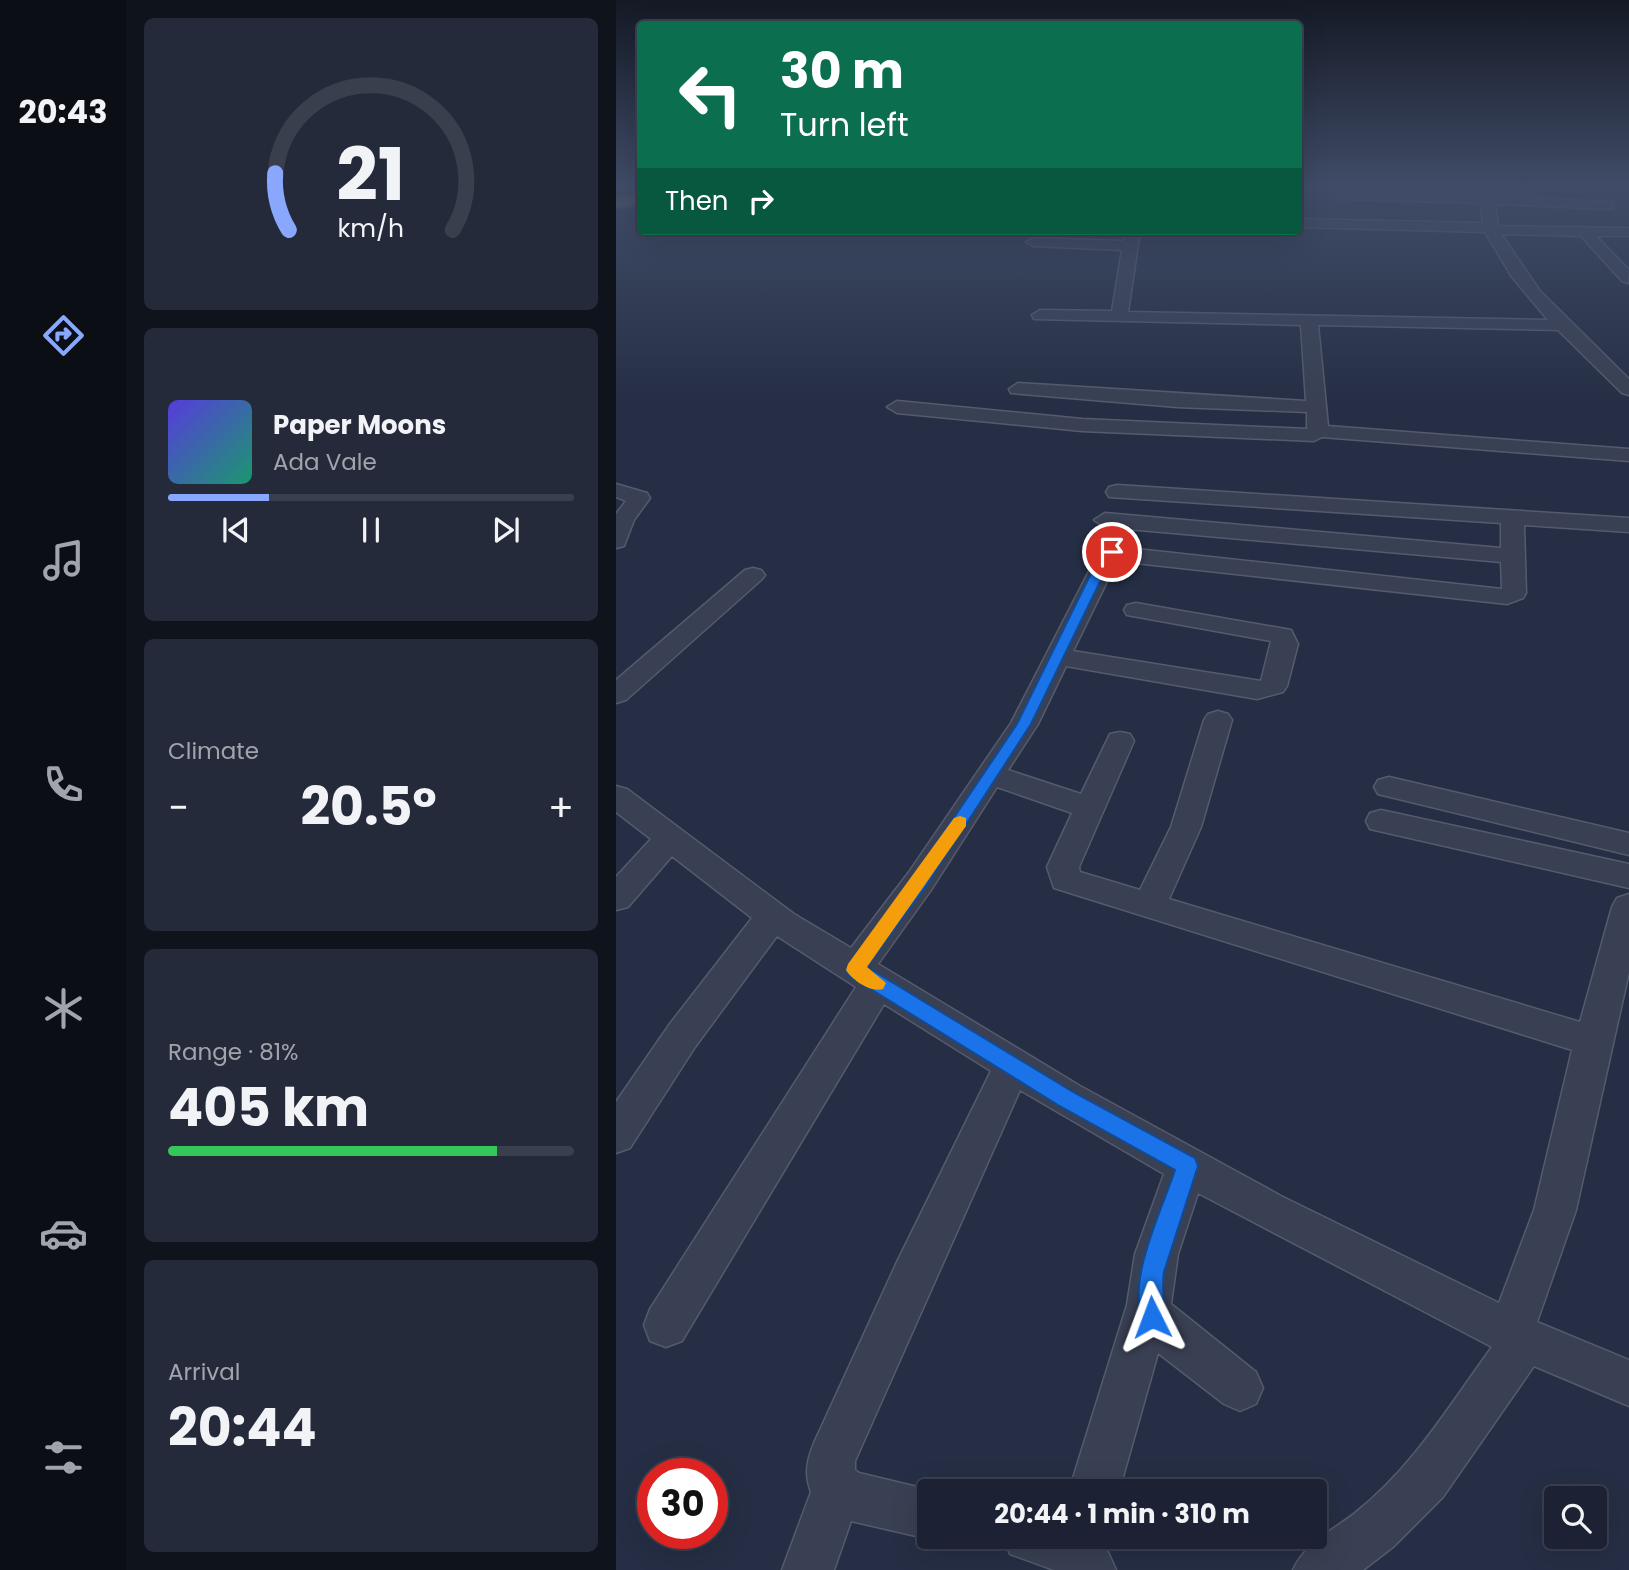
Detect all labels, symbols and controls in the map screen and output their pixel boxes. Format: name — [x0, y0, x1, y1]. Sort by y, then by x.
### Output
text: 30 m — [780, 37, 904, 105]
icon: left — [665, 49, 756, 140]
text: 20:43 — [18, 89, 108, 134]
text: Turn left — [780, 102, 909, 147]
text: 21 — [337, 125, 405, 226]
icon: right — [742, 182, 780, 220]
text: Then — [665, 183, 728, 219]
text: km/h — [338, 211, 404, 246]
icon: directions — [39, 311, 88, 360]
text: Paper Moons — [273, 407, 446, 443]
text: Ada Vale — [273, 446, 377, 478]
icon: previous — [217, 511, 255, 549]
icon: pause — [352, 511, 390, 549]
icon: next — [487, 511, 525, 549]
pin — [1082, 522, 1142, 582]
icon: arrive — [1093, 533, 1131, 571]
icon: music — [39, 536, 88, 585]
text: Climate — [168, 735, 259, 767]
icon: phone — [39, 760, 88, 809]
text: 20.5° — [300, 770, 437, 843]
text: − — [168, 781, 189, 834]
text: + — [548, 781, 574, 834]
icon: climate — [39, 984, 88, 1033]
text: Range · 81% — [168, 1036, 299, 1068]
text: 405 km — [168, 1071, 369, 1144]
icon: car — [39, 1209, 88, 1258]
position arrow — [1115, 1280, 1189, 1354]
text: Arrival — [168, 1356, 240, 1388]
text: 20:44 — [168, 1391, 317, 1464]
icon: filters — [39, 1433, 88, 1482]
speed limit sign: 30 — [637, 1458, 728, 1549]
map controls — [1544, 1486, 1607, 1549]
button: search — [1544, 1486, 1607, 1549]
text: 20:44 · 1 min · 310 m — [994, 1496, 1250, 1532]

